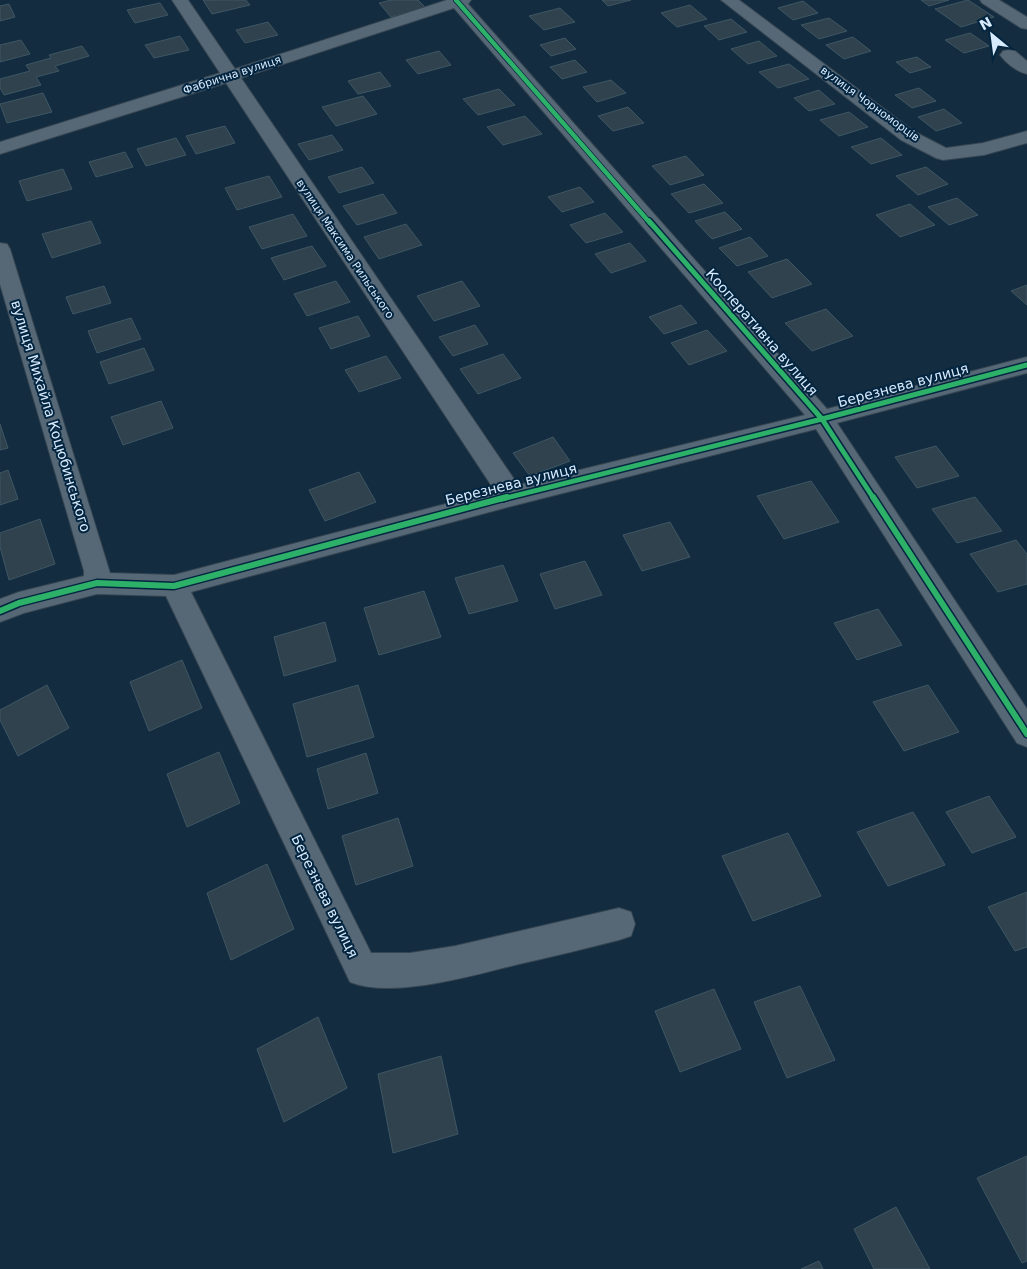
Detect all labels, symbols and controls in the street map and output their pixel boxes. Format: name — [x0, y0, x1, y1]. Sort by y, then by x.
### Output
north arrow — [967, 10, 1017, 60]
text: N — [977, 14, 995, 33]
street label: Фабрична вулиця — [181, 53, 283, 97]
street label: вулиця Чорноморців — [818, 64, 922, 144]
street label: вулиця Максима Рильського — [293, 177, 397, 321]
street label: Кооперативна вулиця — [703, 265, 821, 399]
street label: вулиця Михайла Коцюбинського — [8, 298, 94, 534]
street label: Березнева вулиця — [836, 360, 970, 410]
street label: Березнева вулиця — [444, 460, 578, 508]
street label: Березнева вулиця — [288, 832, 362, 960]

